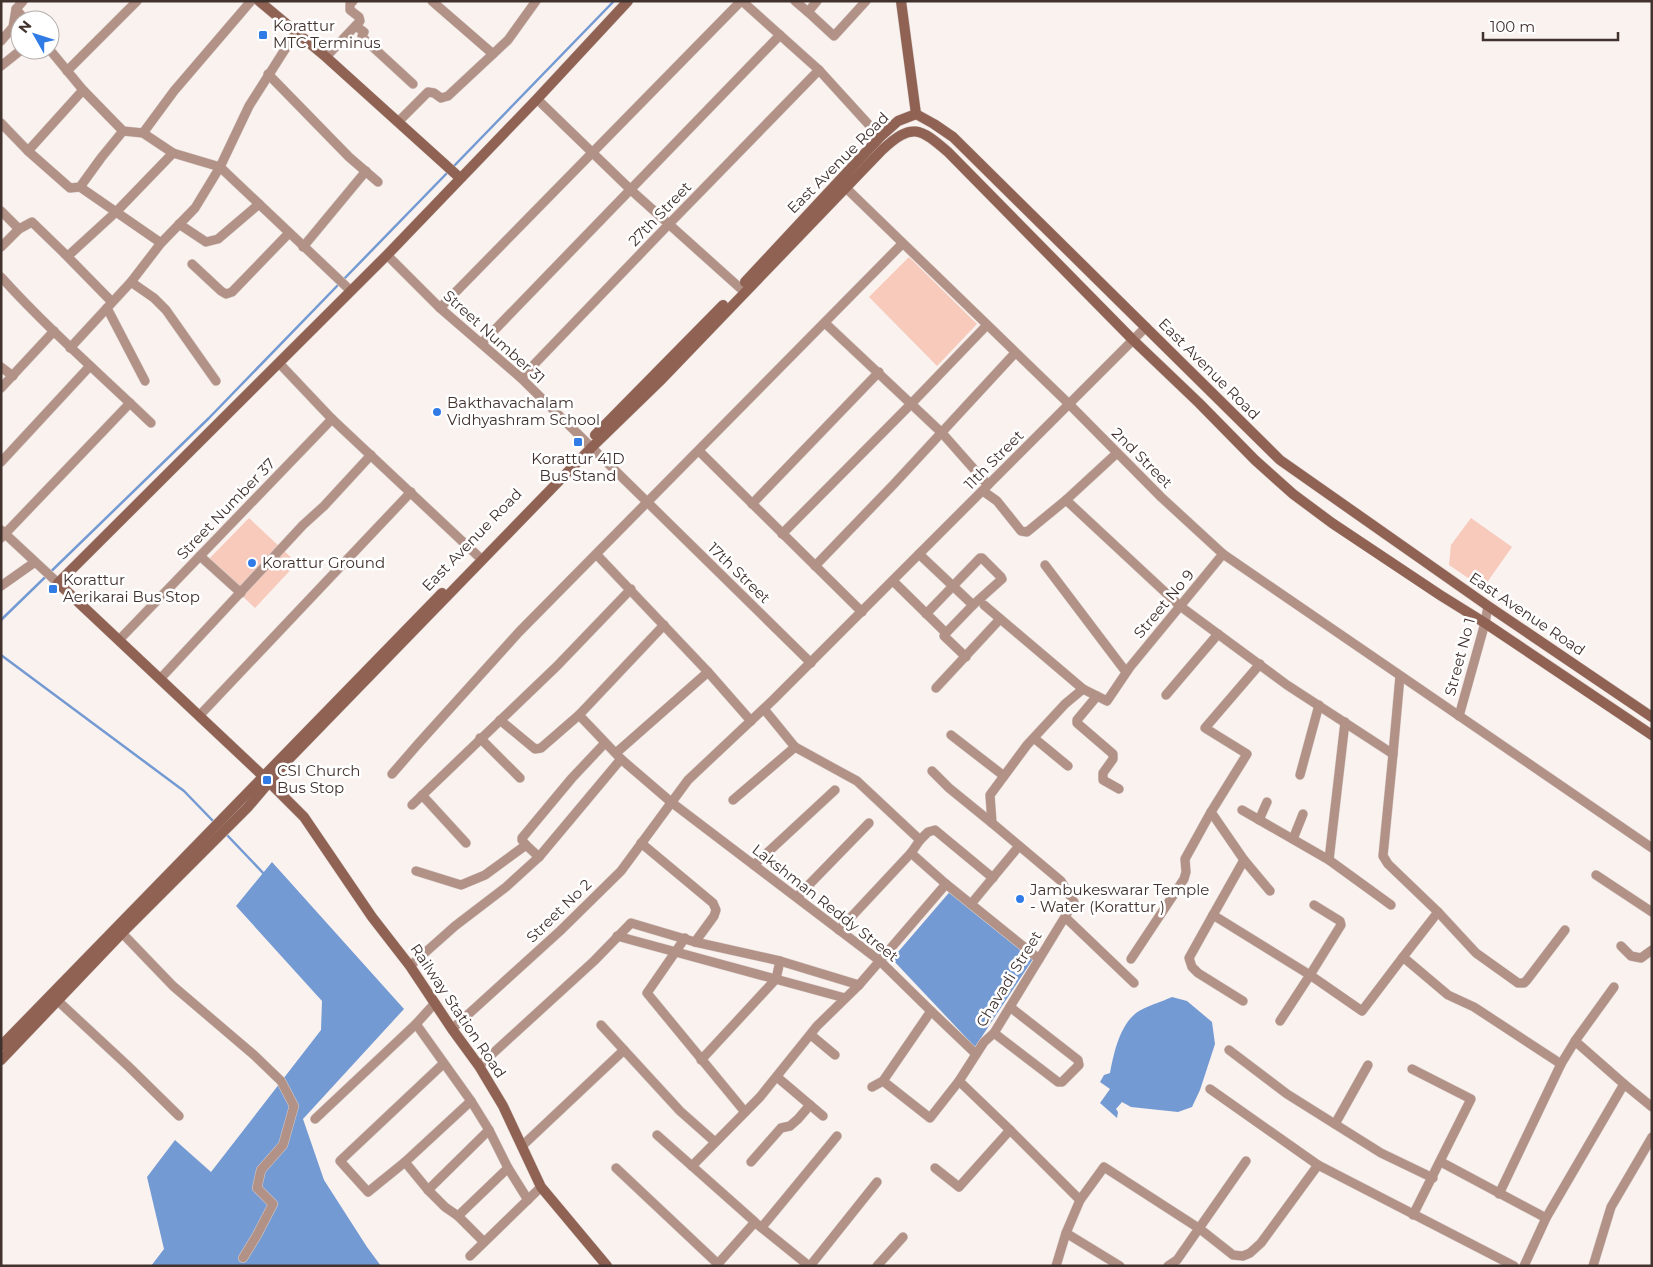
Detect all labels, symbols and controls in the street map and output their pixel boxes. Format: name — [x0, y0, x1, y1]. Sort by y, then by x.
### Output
north arrow — [10, 10, 60, 60]
scale bar — [1483, 10, 1618, 42]
place label: Korattur MTC Terminus — [273, 16, 381, 52]
text: N — [14, 17, 35, 37]
text: 100 m — [1490, 17, 1535, 36]
marker: Korattur MTC Terminus — [257, 29, 269, 41]
street label: East Avenue Road — [783, 108, 892, 217]
street label: 27th Street — [624, 177, 695, 250]
street label: Street Number 31 — [439, 286, 549, 387]
street label: East Avenue Road — [1155, 314, 1264, 423]
place label: Bakthavachalam Vidhyashram School — [447, 393, 600, 429]
marker: Bakthavachalam Vidhyashram School — [431, 406, 443, 418]
street label: 2nd Street — [1108, 423, 1177, 492]
street label: 11th Street — [960, 426, 1027, 493]
marker: Korattur 41D Bus Stand — [572, 436, 584, 448]
place label: Korattur 41D Bus Stand — [531, 449, 625, 485]
street label: Street Number 37 — [172, 454, 279, 563]
street label: East Avenue Road — [418, 484, 526, 595]
street label: 17th Street — [704, 538, 775, 607]
place label: Korattur Ground — [262, 553, 385, 572]
marker: Korattur Ground — [246, 557, 258, 569]
street label: Street No 9 — [1129, 565, 1198, 642]
street label: East Avenue Road — [1466, 568, 1589, 659]
place label: Korattur Aerikarai Bus Stop — [63, 570, 200, 606]
marker: Korattur Aerikarai Bus Stop — [47, 583, 59, 595]
street label: Street No 1 — [1440, 616, 1479, 698]
place label: CSI Church Bus Stop — [277, 761, 360, 797]
marker: CSI Church Bus Stop — [261, 774, 273, 786]
street label: Lakshman Reddy Street — [748, 840, 902, 966]
street label: Street No 2 — [522, 875, 595, 946]
place label: Jambukeswarar Temple - Water (Korattur ) — [1029, 880, 1209, 916]
marker: Jambukeswarar Temple - Water (Korattur ) — [1014, 893, 1026, 905]
street label: Chavadi Street — [971, 927, 1046, 1030]
street label: Railway Station Road — [406, 940, 510, 1081]

